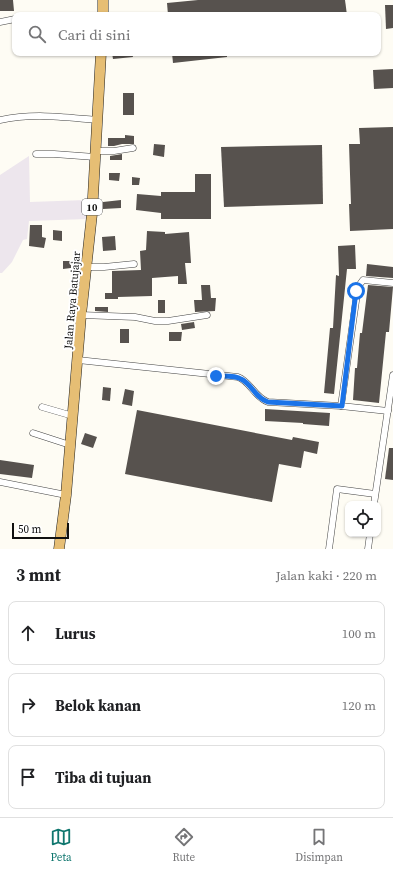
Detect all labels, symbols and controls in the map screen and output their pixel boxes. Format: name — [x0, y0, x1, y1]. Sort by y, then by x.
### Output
search box — [12, 12, 381, 56]
icon: search — [26, 23, 48, 45]
text: Cari di sini — [58, 24, 130, 45]
road number: 10 — [82, 199, 102, 215]
street label: Jalan Raya Batujajar — [61, 250, 84, 350]
route start — [347, 282, 365, 300]
route end — [207, 367, 225, 385]
map controls — [345, 501, 381, 537]
button: locate — [345, 501, 381, 537]
scale bar — [12, 521, 69, 540]
text: 50 m — [18, 522, 41, 537]
text: 3 mnt — [16, 563, 61, 587]
text: Jalan kaki · 220 m — [276, 567, 377, 584]
icon: ahead — [17, 622, 39, 644]
text: Lurus — [55, 623, 96, 644]
text: 100 m — [342, 625, 376, 642]
icon: right — [17, 694, 39, 716]
text: Belok kanan — [55, 695, 141, 716]
text: 120 m — [342, 697, 376, 714]
icon: arrive — [17, 766, 39, 788]
text: Tiba di tujuan — [55, 767, 151, 788]
tab: Peta — [50, 826, 72, 865]
tab: Rute — [172, 826, 195, 865]
tab: Disimpan — [295, 826, 343, 865]

